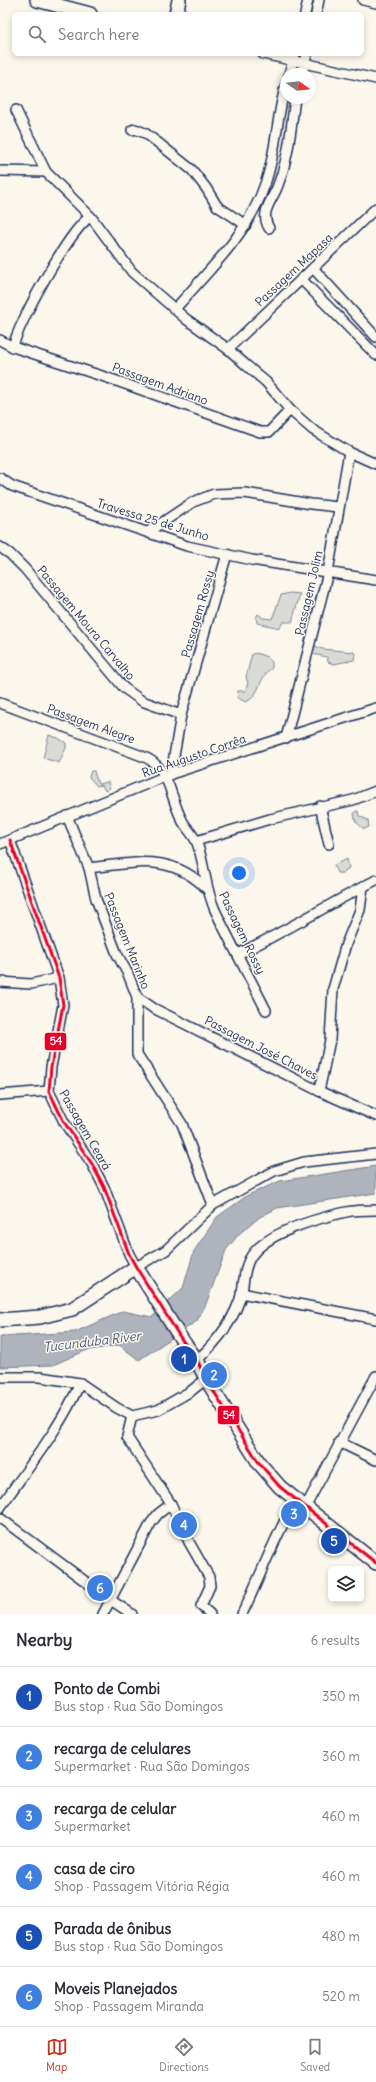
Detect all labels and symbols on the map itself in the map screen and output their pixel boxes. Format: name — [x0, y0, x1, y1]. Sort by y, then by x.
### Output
north arrow — [280, 68, 316, 104]
street label: Passagem Mapasa — [252, 230, 336, 309]
street label: Passagem Adriano — [110, 359, 210, 408]
street label: Travessa 25 de Junho — [95, 495, 211, 544]
street label: Passagem Jolim — [291, 548, 326, 637]
street label: Passagem Moura Carvalho — [34, 563, 139, 683]
street label: Passagem Rossy — [178, 569, 217, 659]
street label: Passagem Alegre — [45, 701, 137, 746]
street label: Rua Augusto Corrêa — [140, 731, 248, 780]
your location — [229, 863, 249, 883]
street label: Passagem Rossy — [216, 889, 269, 977]
street label: Passagem Marinho — [101, 890, 154, 991]
street label: Passagem José Chaves — [202, 1012, 320, 1083]
line badge: 54 — [44, 1032, 67, 1051]
text: 54 — [50, 1034, 63, 1048]
street label: Passagem Ceará — [56, 1087, 115, 1173]
water label: Tucunduba River — [42, 1327, 143, 1356]
pin: 1 — [171, 1344, 197, 1374]
pin: 2 — [201, 1360, 227, 1390]
line badge: 54 — [217, 1405, 240, 1425]
text: 54 — [223, 1408, 236, 1422]
pin: 3 — [281, 1499, 307, 1529]
pin: 4 — [171, 1510, 197, 1540]
pin: 5 — [321, 1526, 347, 1556]
pin: 6 — [87, 1573, 113, 1603]

